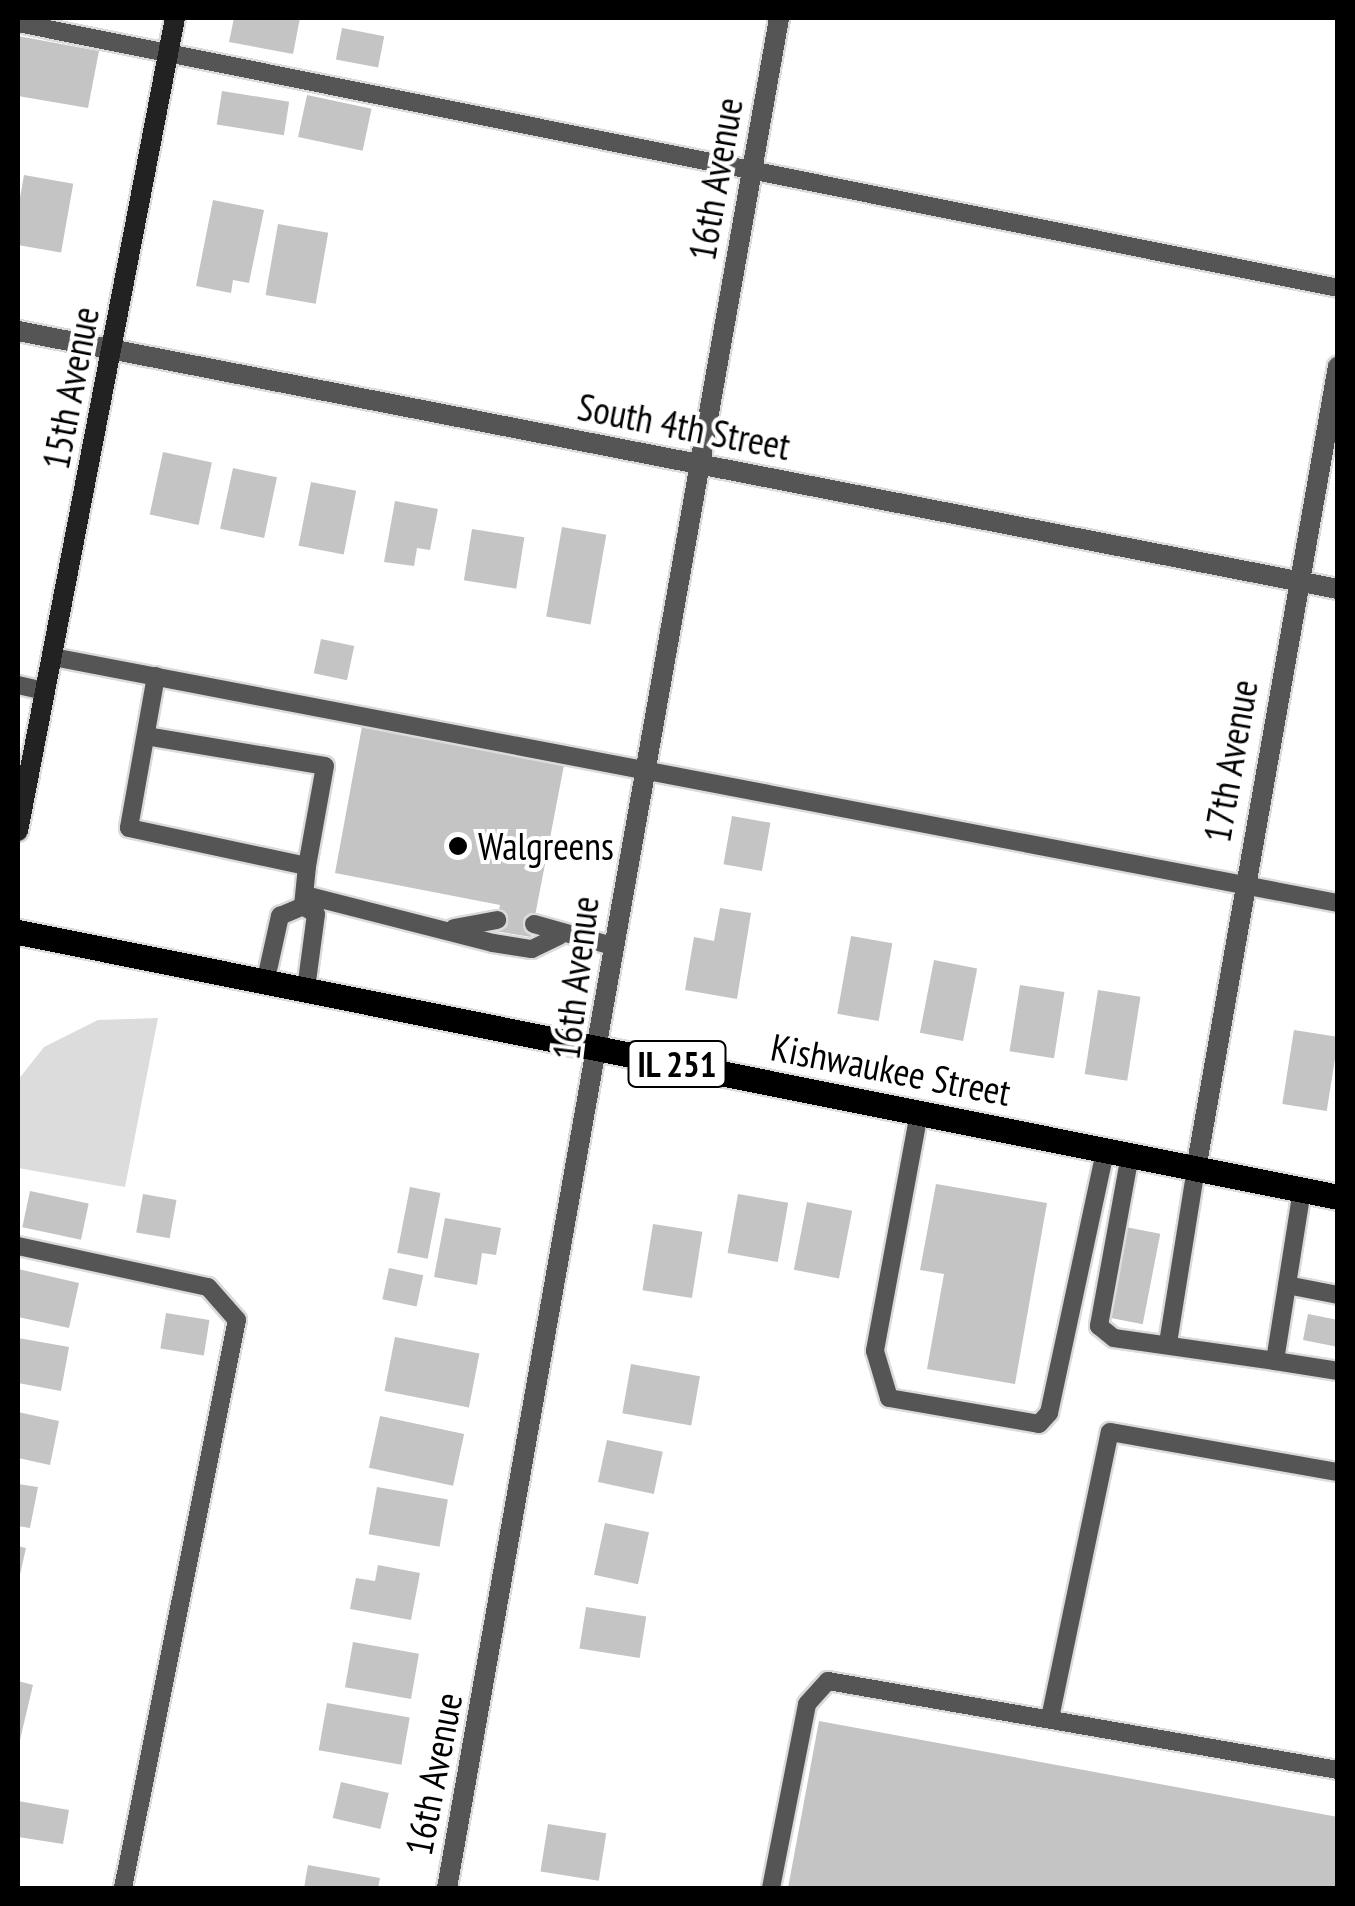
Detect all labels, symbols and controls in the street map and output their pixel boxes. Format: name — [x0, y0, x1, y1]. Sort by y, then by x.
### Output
street label: 16th Avenue — [678, 94, 752, 264]
street label: 15th Avenue — [32, 302, 108, 474]
street label: South 4th Street — [574, 383, 794, 469]
street label: 17th Avenue — [1193, 676, 1267, 846]
place label: Walgreens — [478, 823, 614, 869]
marker: Walgreens — [447, 835, 469, 857]
street label: 16th Avenue — [542, 893, 608, 1063]
street label: Kishwaukee Street — [767, 1023, 1015, 1115]
road number: IL 251 — [624, 1034, 730, 1094]
street label: 16th Avenue — [395, 1688, 471, 1860]

